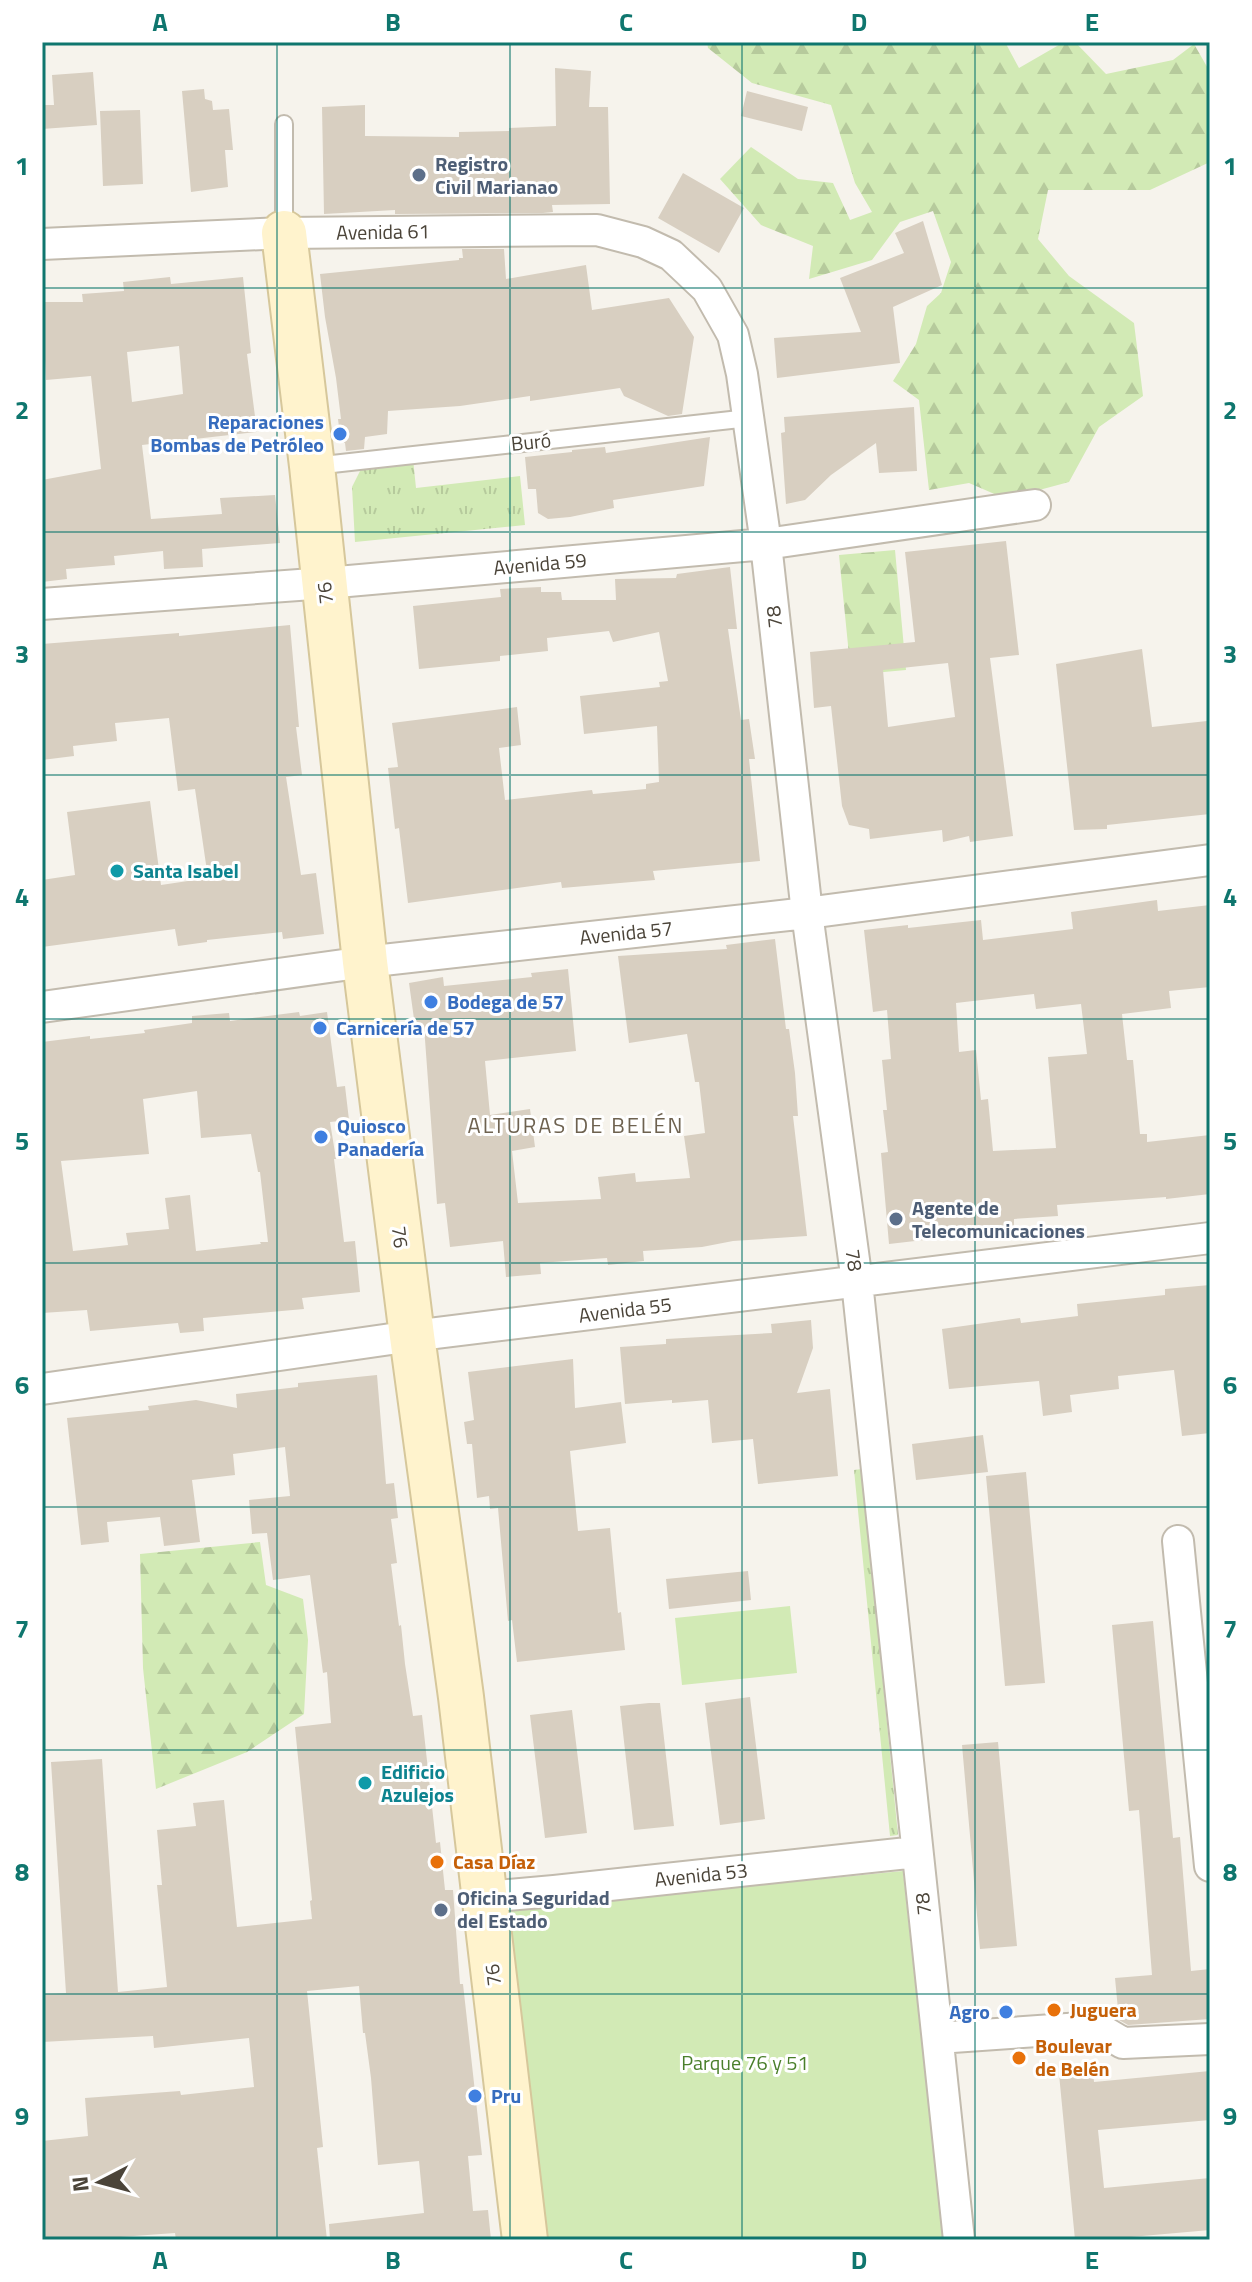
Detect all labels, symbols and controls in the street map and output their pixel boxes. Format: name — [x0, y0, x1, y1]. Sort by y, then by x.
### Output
text: A — [152, 2, 168, 41]
text: B — [385, 2, 401, 41]
text: C — [619, 2, 633, 41]
text: D — [851, 2, 867, 41]
text: E — [1085, 2, 1099, 41]
text: 1 — [15, 146, 29, 185]
text: 1 — [1223, 146, 1237, 185]
place label: Registro Civil Marianao — [435, 148, 558, 202]
marker: Registro Civil Marianao — [410, 166, 428, 184]
street label: Avenida 61 — [336, 215, 430, 248]
text: 2 — [15, 390, 29, 429]
text: 2 — [1223, 390, 1237, 429]
place label: Reparaciones Bombas de Petróleo — [150, 406, 324, 460]
street label: Buró — [509, 424, 553, 459]
marker: Reparaciones Bombas de Petróleo — [331, 425, 349, 443]
street label: Avenida 59 — [492, 544, 588, 583]
street label: 76 — [308, 580, 341, 606]
street label: 78 — [757, 604, 790, 630]
text: 3 — [15, 634, 29, 673]
text: 3 — [1223, 634, 1237, 673]
place label: Santa Isabel — [133, 855, 239, 886]
marker: Santa Isabel — [108, 862, 126, 880]
text: 4 — [15, 877, 29, 916]
text: 4 — [1223, 877, 1237, 916]
street label: Avenida 57 — [578, 912, 674, 953]
place label: Bodega de 57 — [447, 986, 564, 1017]
marker: Bodega de 57 — [422, 993, 440, 1011]
place label: Carnicería de 57 — [336, 1012, 475, 1043]
marker: Carnicería de 57 — [311, 1019, 329, 1037]
district label: ALTURAS DE BELÉN — [468, 1108, 684, 1142]
place label: Quiosco Panadería — [337, 1110, 424, 1164]
text: 5 — [15, 1121, 29, 1160]
text: 5 — [1223, 1121, 1237, 1160]
marker: Quiosco Panadería — [312, 1128, 330, 1146]
place label: Agente de Telecomunicaciones — [912, 1192, 1085, 1246]
marker: Agente de Telecomunicaciones — [887, 1210, 905, 1228]
street label: 76 — [384, 1224, 417, 1250]
street label: 78 — [838, 1247, 871, 1273]
street label: Avenida 55 — [577, 1288, 673, 1331]
text: 6 — [15, 1365, 29, 1404]
text: 6 — [1223, 1365, 1237, 1404]
text: 7 — [15, 1609, 29, 1648]
text: 7 — [1223, 1609, 1237, 1648]
place label: Edificio Azulejos — [381, 1756, 454, 1810]
marker: Edificio Azulejos — [356, 1774, 374, 1792]
place label: Casa Díaz — [453, 1846, 535, 1877]
text: 8 — [15, 1852, 29, 1891]
text: 8 — [1223, 1852, 1237, 1891]
marker: Casa Díaz — [428, 1853, 446, 1871]
street label: Avenida 53 — [653, 1854, 749, 1895]
place label: Oficina Seguridad del Estado — [457, 1882, 610, 1936]
street label: 78 — [906, 1891, 939, 1917]
marker: Oficina Seguridad del Estado — [432, 1901, 450, 1919]
street label: 76 — [476, 1962, 509, 1988]
place label: Juguera — [1070, 1994, 1137, 2025]
place label: Agro — [949, 1996, 990, 2027]
marker: Juguera — [1045, 2001, 1063, 2019]
marker: Agro — [997, 2003, 1015, 2021]
place label: Boulevar de Belén — [1035, 2030, 1112, 2084]
park label: Parque 76 y 51 — [681, 2047, 809, 2078]
marker: Boulevar de Belén — [1010, 2049, 1028, 2067]
place label: Pru — [491, 2080, 521, 2111]
marker: Pru — [466, 2087, 484, 2105]
text: 9 — [15, 2096, 29, 2135]
text: 9 — [1223, 2096, 1237, 2135]
north arrow — [60, 2142, 140, 2222]
text: N — [62, 2175, 98, 2193]
text: A — [152, 2240, 168, 2279]
text: B — [385, 2240, 401, 2279]
text: C — [619, 2240, 633, 2279]
text: D — [851, 2240, 867, 2279]
text: E — [1085, 2240, 1099, 2279]

